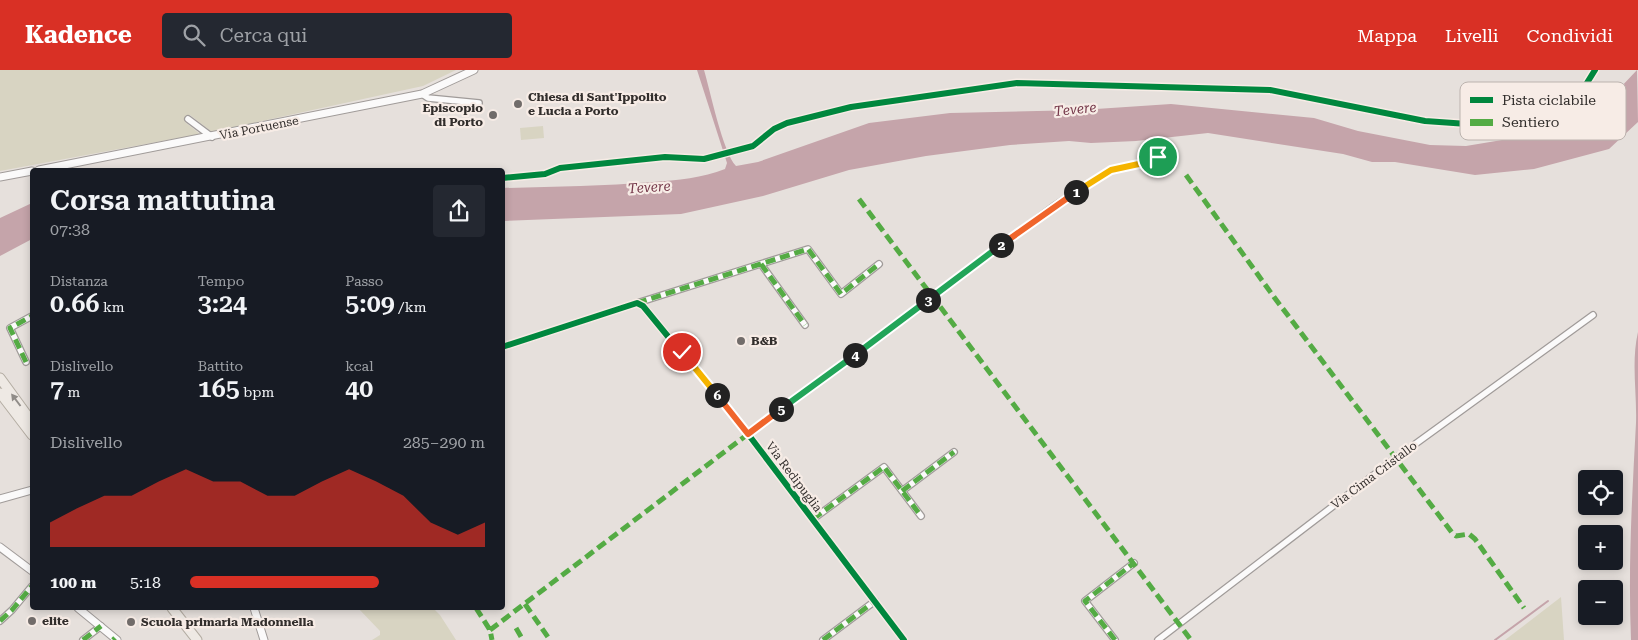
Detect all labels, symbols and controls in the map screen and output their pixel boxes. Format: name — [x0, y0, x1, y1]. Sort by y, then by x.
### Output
search box — [162, 13, 512, 58]
text: Kadence — [25, 21, 132, 49]
icon: search — [180, 21, 208, 49]
text: Cerca qui — [220, 24, 307, 47]
text: Mappa — [1357, 25, 1417, 46]
text: Livelli — [1445, 25, 1499, 46]
text: Condividi — [1527, 25, 1613, 46]
legend — [1460, 82, 1626, 140]
place label: Chiesa di Sant'Ippolito e Lucia a Porto — [528, 90, 667, 118]
text: Pista ciclabile — [1502, 92, 1596, 108]
marker: Chiesa di Sant'Ippolito e Lucia a Porto — [512, 98, 524, 110]
water label: Tevere — [1053, 99, 1097, 119]
place label: Episcopio di Porto — [422, 101, 483, 129]
marker: Episcopio di Porto — [487, 109, 499, 121]
street label: Via Portuense — [218, 113, 300, 143]
text: Sentiero — [1502, 114, 1559, 130]
pin — [1137, 136, 1179, 178]
icon: arrive — [1144, 143, 1172, 171]
water label: Tevere — [627, 178, 671, 196]
pin: 1 — [1064, 180, 1088, 204]
text: Corsa mattutina — [50, 184, 275, 217]
text: 1 — [1073, 184, 1080, 200]
button: share — [433, 185, 485, 237]
text: 07:38 — [50, 220, 90, 239]
pin: 2 — [988, 232, 1014, 258]
text: 2 — [998, 237, 1005, 253]
text: Distanza — [50, 273, 108, 289]
text: Tempo — [198, 273, 244, 289]
text: Passo — [345, 273, 383, 289]
pin: 3 — [916, 288, 940, 312]
text: 0.66 — [50, 289, 99, 318]
text: 3:24 — [198, 289, 247, 318]
text: 5:09 — [345, 289, 395, 318]
text: 3 — [925, 292, 932, 308]
text: km — [99, 299, 125, 315]
text: /km — [395, 299, 427, 315]
pin — [661, 331, 703, 373]
place label: B&B — [751, 334, 778, 348]
marker: B&B — [735, 335, 747, 347]
icon: check — [668, 338, 696, 366]
pin: 4 — [842, 342, 868, 368]
text: 4 — [852, 347, 859, 363]
text: Dislivello — [50, 358, 113, 374]
text: Battito — [198, 358, 243, 374]
text: kcal — [345, 358, 374, 374]
text: 7 — [50, 374, 64, 403]
text: 165 — [198, 374, 240, 403]
text: 40 — [345, 374, 373, 403]
pin: 6 — [704, 382, 730, 408]
text: m — [64, 384, 80, 400]
text: bpm — [240, 384, 274, 400]
text: 6 — [714, 387, 721, 403]
one-way arrow — [11, 393, 21, 407]
pin: 5 — [768, 396, 794, 422]
text: 5 — [778, 401, 785, 417]
text: Dislivello — [50, 433, 122, 452]
text: 285–290 m — [403, 433, 485, 452]
street label: Via Cima Cristallo — [1328, 438, 1420, 512]
street label: Via Redipuglia — [763, 439, 825, 515]
map controls — [1578, 470, 1623, 625]
button: locate — [1578, 470, 1623, 515]
button: + — [1578, 525, 1623, 570]
text: 100 m — [50, 573, 96, 592]
text: 5:18 — [130, 573, 161, 592]
button: − — [1578, 580, 1623, 625]
place label: elite — [42, 614, 69, 628]
marker: elite — [26, 615, 38, 627]
place label: Scuola primaria Madonnella — [141, 615, 313, 629]
marker: Scuola primaria Madonnella — [125, 616, 137, 628]

